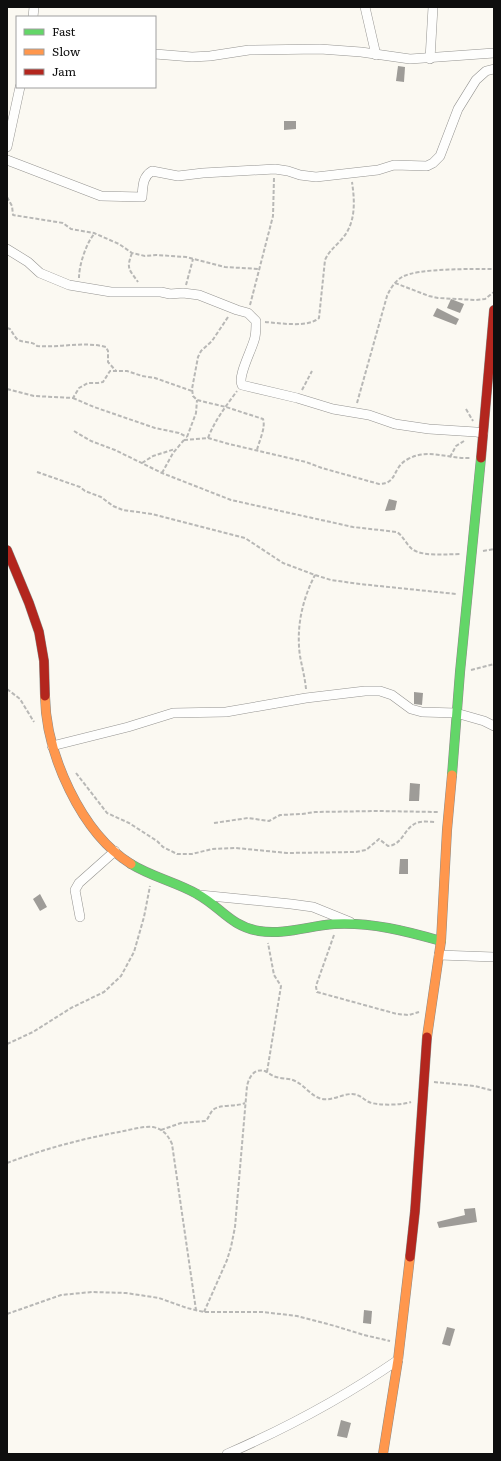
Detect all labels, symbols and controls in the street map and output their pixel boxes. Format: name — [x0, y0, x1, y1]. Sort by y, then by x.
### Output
legend — [16, 16, 156, 88]
text: Fast — [52, 22, 76, 40]
text: Slow — [52, 42, 81, 60]
text: Jam — [52, 62, 77, 80]

